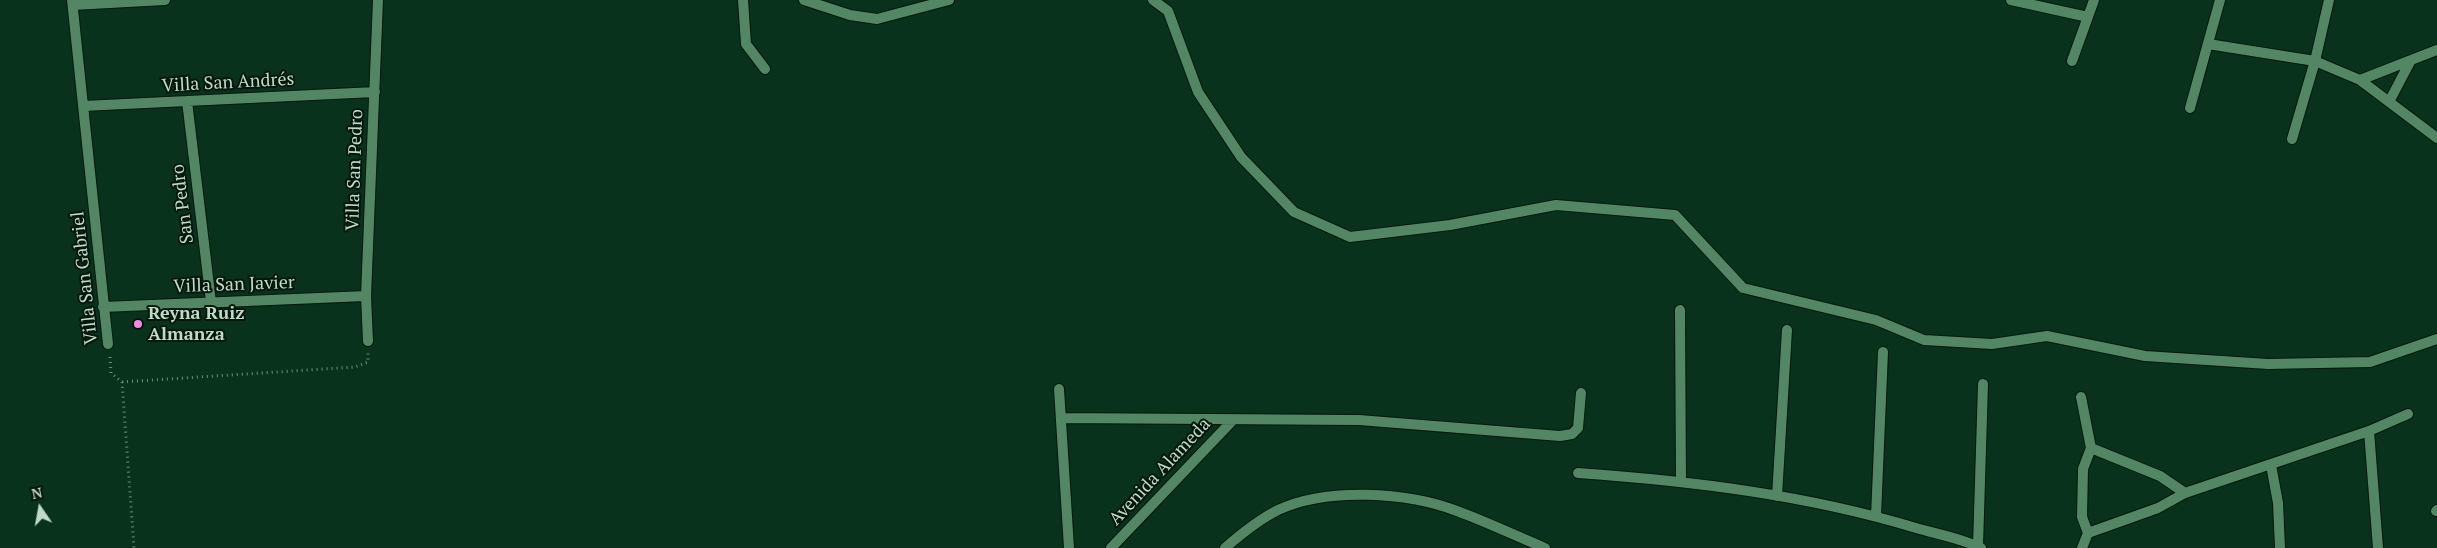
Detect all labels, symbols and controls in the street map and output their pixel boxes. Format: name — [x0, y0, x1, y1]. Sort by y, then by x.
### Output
street label: Villa San Andrés — [161, 69, 295, 97]
street label: Villa San Pedro — [342, 109, 368, 231]
street label: San Pedro — [167, 163, 199, 245]
street label: Villa San Gabriel — [67, 210, 103, 346]
street label: Villa San Javier — [173, 272, 295, 298]
place label: Reyna Ruiz Almanza — [148, 303, 244, 346]
marker: Reyna Ruiz Almanza — [132, 318, 144, 330]
street label: Avenida Alameda — [1105, 414, 1215, 530]
text: N — [30, 482, 44, 503]
north arrow — [15, 483, 65, 533]

